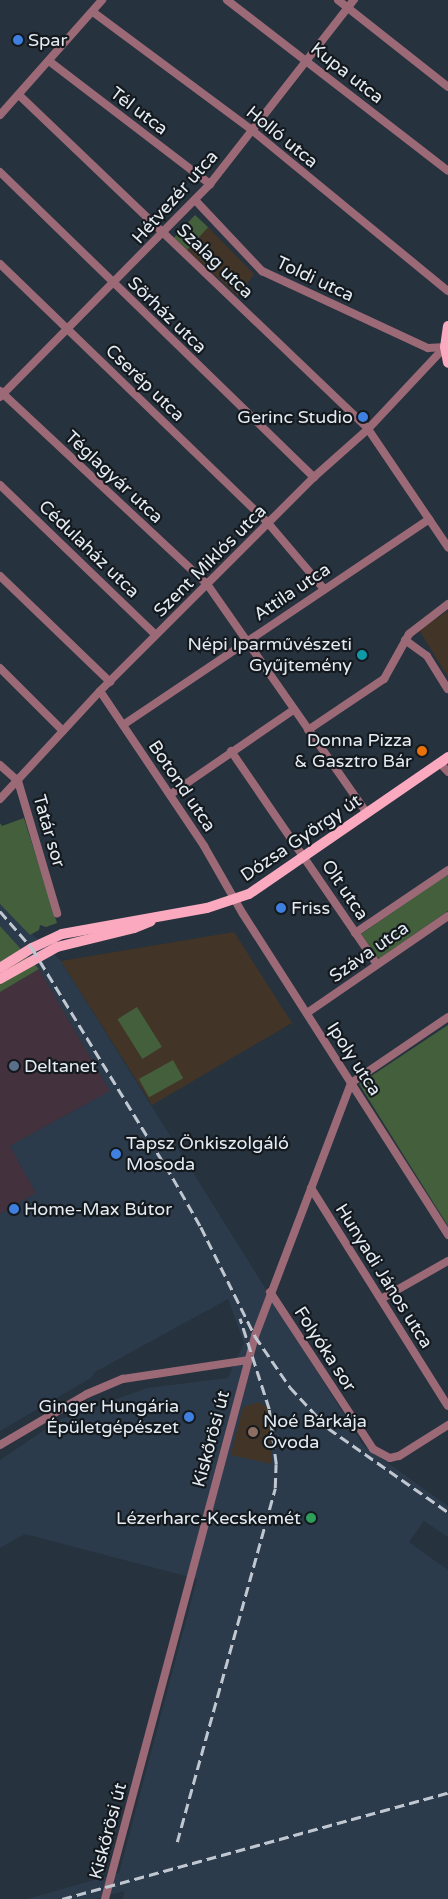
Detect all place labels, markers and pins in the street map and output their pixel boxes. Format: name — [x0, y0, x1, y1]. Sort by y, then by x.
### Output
place label: Spar — [28, 29, 67, 51]
marker: Spar — [12, 34, 24, 46]
place label: Gerinc Studio — [237, 406, 353, 428]
marker: Gerinc Studio — [357, 411, 369, 423]
place label: Népi Iparművészeti Gyűjtemény — [188, 634, 352, 676]
marker: Népi Iparművészeti Gyűjtemény — [356, 649, 368, 661]
place label: Donna Pizza & Gasztro Bár — [294, 730, 412, 772]
marker: Donna Pizza & Gasztro Bár — [416, 745, 428, 757]
place label: Friss — [291, 897, 330, 919]
marker: Friss — [275, 902, 287, 914]
place label: Deltanet — [24, 1055, 97, 1077]
marker: Deltanet — [8, 1060, 20, 1072]
place label: Tapsz Önkiszolgáló Mosoda — [126, 1133, 289, 1176]
marker: Tapsz Önkiszolgáló Mosoda — [110, 1148, 122, 1160]
place label: Home-Max Bútor — [24, 1198, 172, 1220]
marker: Home-Max Bútor — [8, 1203, 20, 1215]
place label: Ginger Hungária Épületgépészet — [39, 1396, 179, 1438]
marker: Ginger Hungária Épületgépészet — [183, 1411, 195, 1423]
place label: Noé Bárkája Óvoda — [263, 1411, 367, 1454]
marker: Noé Bárkája Óvoda — [247, 1426, 259, 1438]
place label: Lézerharc-Kecskemét — [116, 1507, 301, 1529]
marker: Lézerharc-Kecskemét — [305, 1512, 317, 1524]

